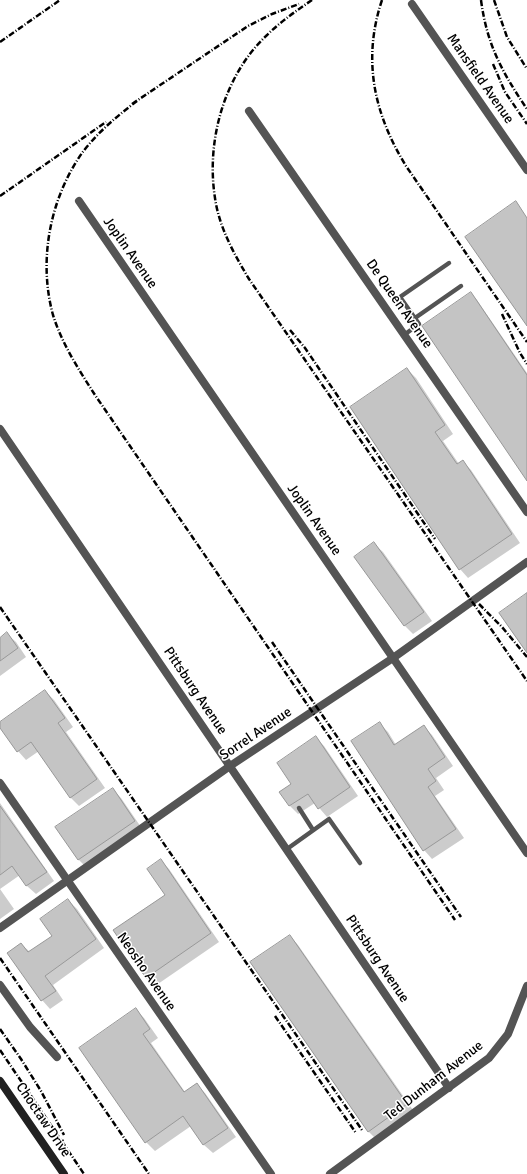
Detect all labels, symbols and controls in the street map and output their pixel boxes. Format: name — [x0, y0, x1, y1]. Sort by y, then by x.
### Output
street label: Mansfield Avenue — [443, 31, 517, 127]
street label: Joplin Avenue — [99, 214, 161, 292]
street label: De Queen Avenue — [362, 256, 436, 352]
street label: Joplin Avenue — [283, 481, 345, 559]
street label: Pittsburg Avenue — [160, 644, 230, 738]
street label: Sorrel Avenue — [217, 704, 295, 764]
street label: Pittsburg Avenue — [342, 912, 412, 1006]
street label: Neosho Avenue — [113, 930, 179, 1014]
street label: Ted Dunham Avenue — [381, 1037, 487, 1125]
street label: Choctaw Drive — [12, 1080, 74, 1160]

